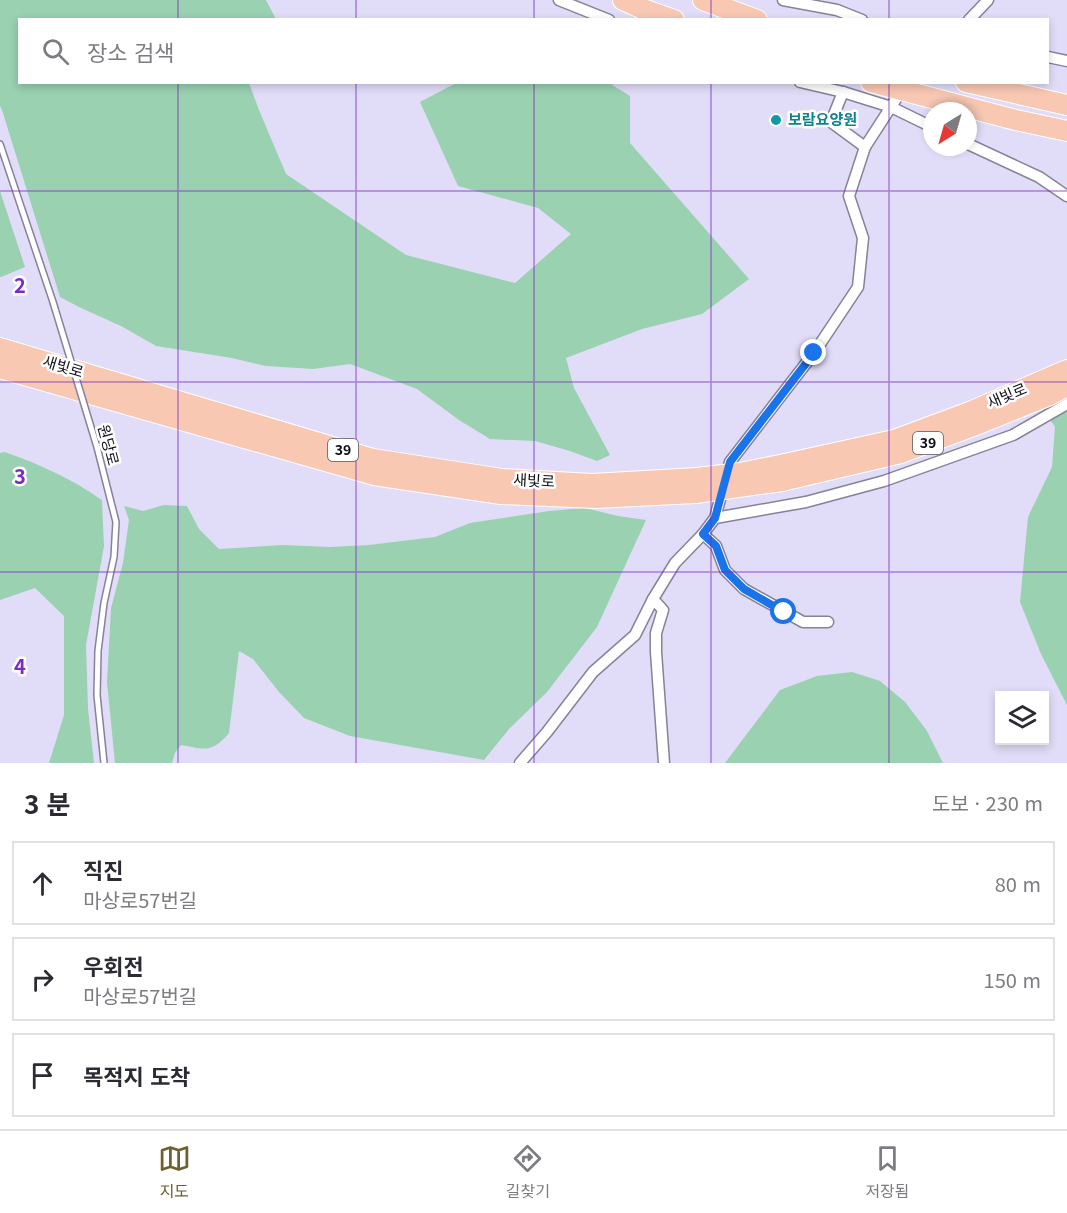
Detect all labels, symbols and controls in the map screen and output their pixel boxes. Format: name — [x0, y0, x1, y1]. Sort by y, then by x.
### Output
search box — [18, 18, 1049, 84]
icon: search — [39, 35, 72, 68]
text: 장소 검색 — [87, 35, 174, 67]
north arrow — [923, 102, 977, 156]
place label: 보람요양원 — [788, 108, 857, 129]
marker: 보람요양원 — [769, 113, 783, 127]
text: 2 — [14, 270, 26, 299]
route end — [800, 339, 826, 365]
street label: 새빛로 — [41, 349, 86, 382]
street label: 새빛로 — [983, 377, 1030, 412]
street label: 원당로 — [94, 422, 125, 467]
road number: 39 — [913, 432, 943, 454]
road number: 39 — [328, 439, 358, 461]
text: 3 — [14, 461, 26, 490]
street label: 새빛로 — [513, 468, 555, 491]
route start — [770, 598, 796, 624]
text: 4 — [14, 651, 26, 680]
map controls — [995, 691, 1049, 745]
button: layers — [995, 691, 1049, 745]
text: 3 분 — [24, 784, 71, 821]
text: 도보 · 230 m — [932, 788, 1043, 817]
text: 직진 — [83, 853, 123, 885]
icon: ahead — [26, 867, 59, 900]
text: 80 m — [995, 869, 1041, 898]
text: 마상로57번길 — [83, 885, 197, 914]
text: 우회전 — [83, 949, 144, 981]
icon: right — [26, 963, 59, 996]
text: 150 m — [984, 965, 1041, 994]
text: 마상로57번길 — [83, 981, 197, 1010]
icon: arrive — [26, 1059, 59, 1092]
text: 목적지 도착 — [83, 1059, 190, 1091]
tab: 지도 — [158, 1142, 191, 1202]
tab: 길찾기 — [506, 1142, 550, 1202]
tab: 저장됨 — [865, 1142, 909, 1202]

